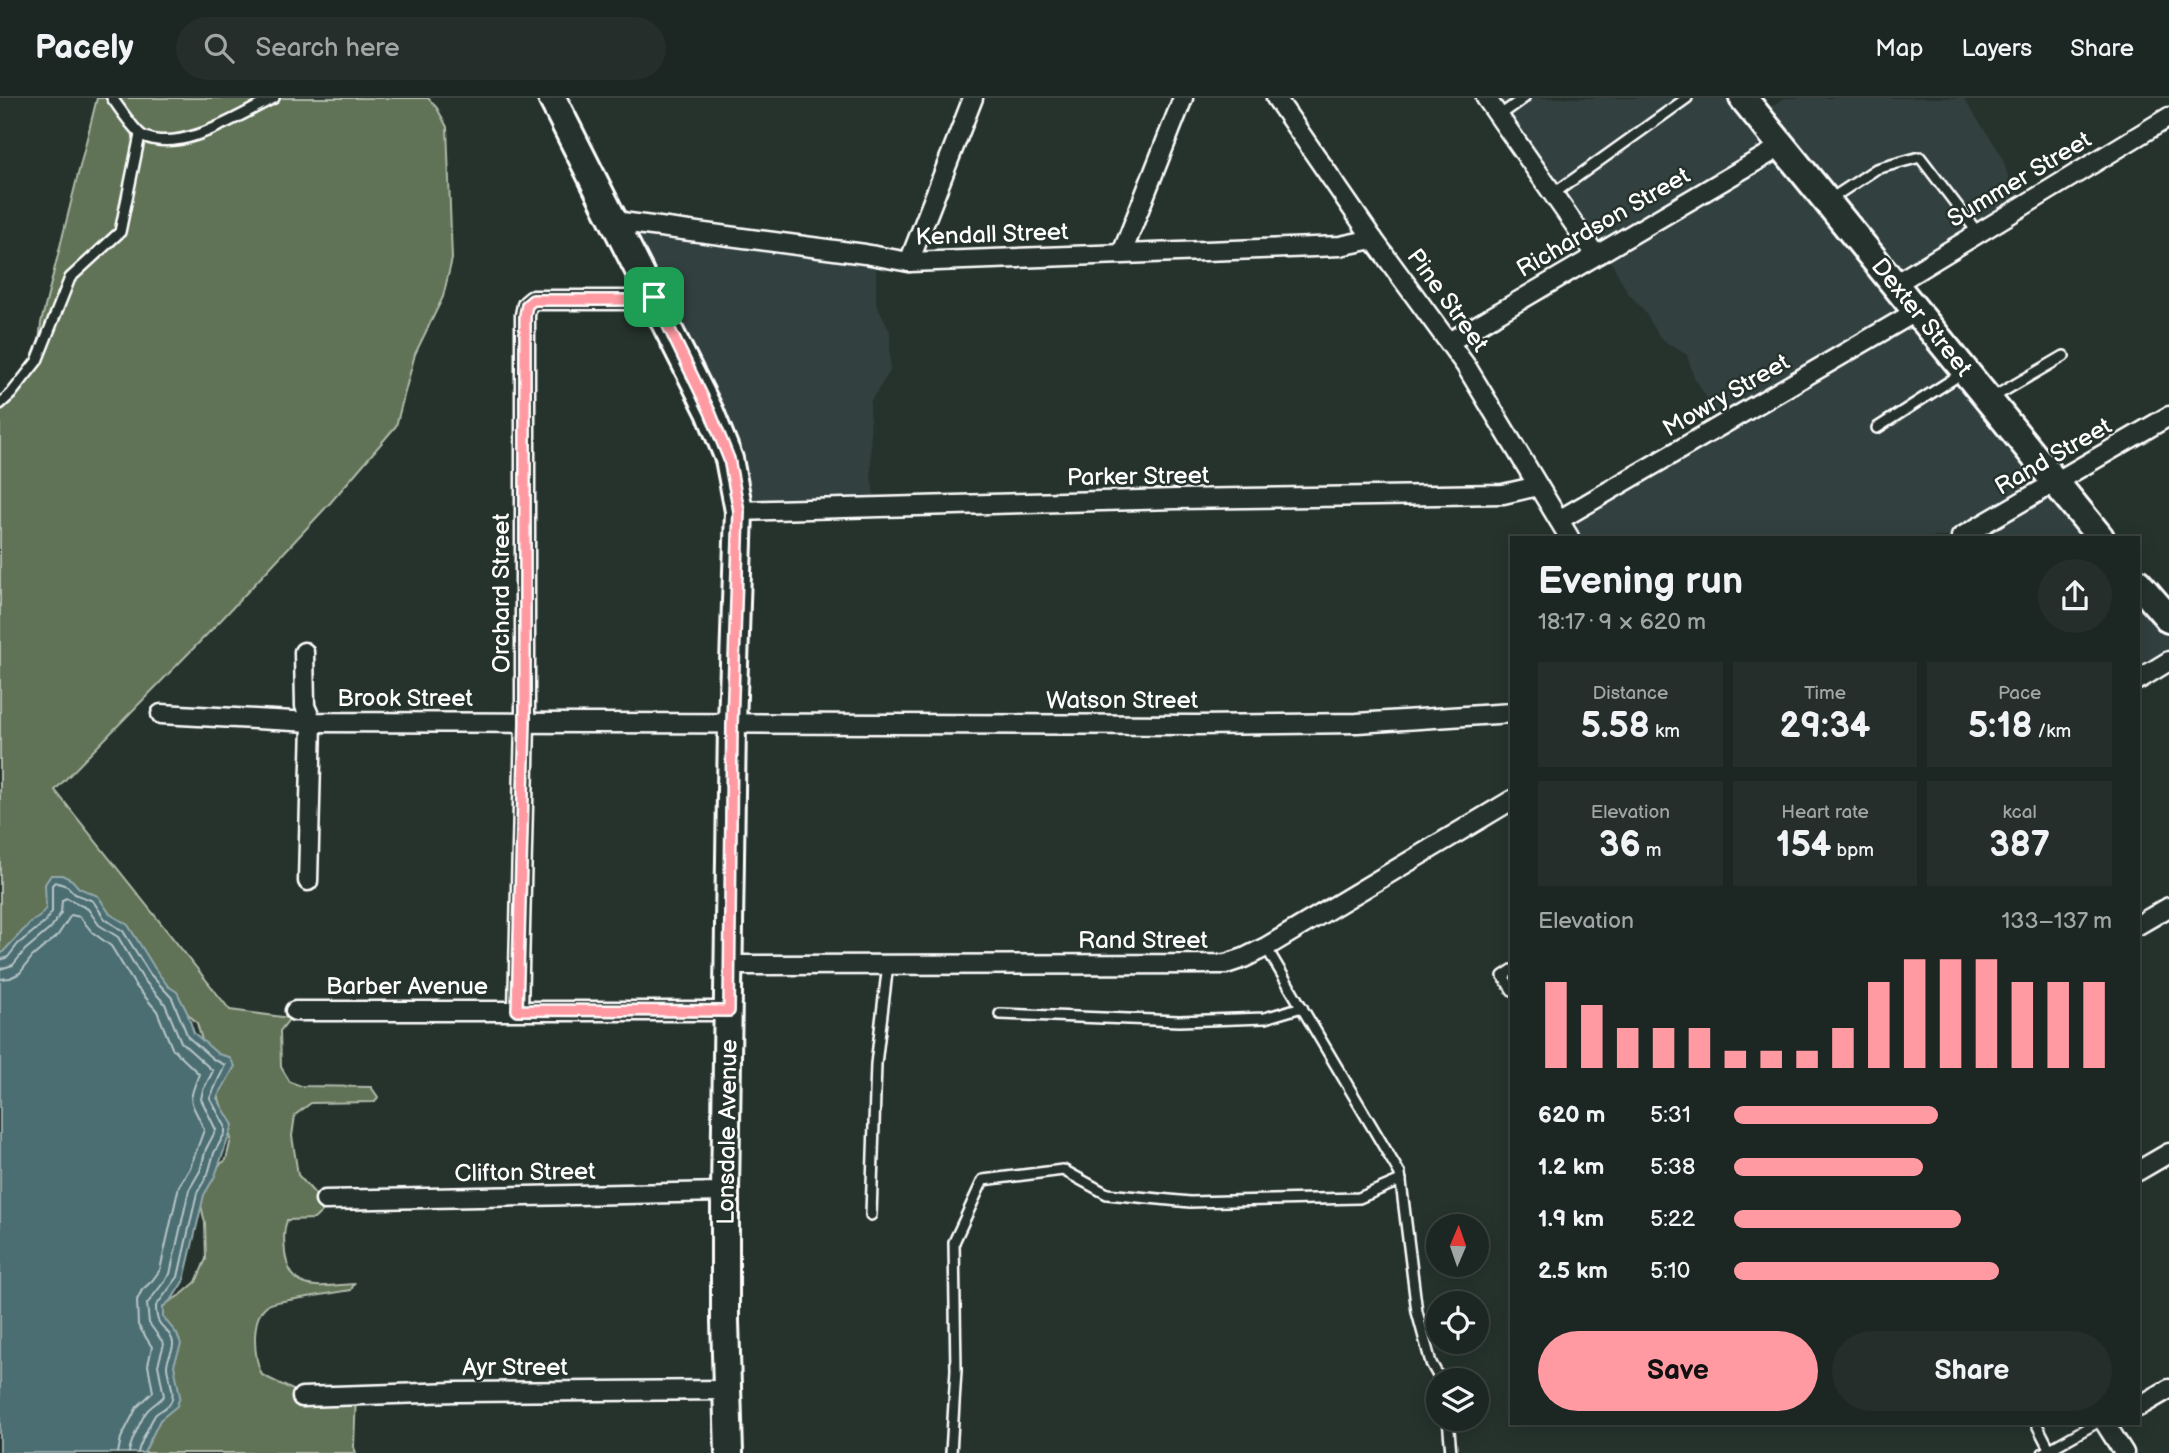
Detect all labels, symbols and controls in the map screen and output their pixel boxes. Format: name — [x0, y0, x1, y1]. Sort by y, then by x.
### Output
search box — [176, 17, 666, 80]
text: Pacely — [35, 28, 134, 68]
icon: search — [200, 29, 238, 67]
text: Search here — [256, 33, 400, 64]
text: Map — [1875, 34, 1923, 63]
text: Layers — [1961, 34, 2032, 63]
text: Share — [2070, 34, 2134, 63]
street label: Summer Street — [1942, 125, 2097, 234]
street label: Richardson Street — [1511, 161, 1696, 284]
street label: Kendall Street — [915, 217, 1070, 252]
street label: Pine Street — [1400, 243, 1495, 358]
street label: Dexter Street — [1865, 252, 1979, 383]
pin — [624, 267, 684, 327]
icon: arrive — [635, 278, 673, 316]
street label: Mowry Street — [1658, 347, 1795, 443]
street label: Rand Street — [1990, 411, 2117, 501]
street label: Parker Street — [1066, 461, 1210, 492]
street label: Orchard Street — [487, 512, 516, 673]
text: Evening run — [1538, 559, 1743, 604]
button: share — [2038, 559, 2112, 633]
text: 18:17 · 9 × 620 m — [1538, 608, 1706, 636]
text: Distance — [1592, 682, 1668, 705]
text: Time — [1804, 682, 1846, 705]
text: Pace — [1998, 682, 2041, 705]
street label: Brook Street — [337, 684, 473, 713]
street label: Watson Street — [1046, 686, 1199, 715]
text: 5.58 — [1581, 705, 1650, 748]
text: 29:34 — [1780, 705, 1870, 748]
text: 5:18 — [1968, 705, 2032, 748]
text: km — [1650, 720, 1680, 743]
text: /km — [2032, 720, 2071, 743]
text: Elevation — [1591, 801, 1670, 824]
text: Heart rate — [1781, 801, 1869, 824]
text: kcal — [2003, 801, 2037, 824]
text: 36 — [1599, 824, 1641, 867]
text: 154 — [1776, 824, 1831, 867]
text: 387 — [1989, 824, 2050, 867]
text: m — [1641, 839, 1662, 862]
text: bpm — [1831, 839, 1874, 862]
text: Elevation — [1538, 907, 1634, 935]
text: 133–137 m — [2001, 907, 2112, 935]
street label: Rand Street — [1078, 926, 1209, 955]
street label: Barber Avenue — [326, 972, 488, 1001]
street label: Lonsdale Avenue — [711, 1039, 744, 1225]
text: 620 m — [1538, 1101, 1605, 1129]
text: 5:31 — [1650, 1101, 1691, 1129]
text: 1.2 km — [1538, 1153, 1604, 1181]
text: 5:38 — [1650, 1153, 1695, 1181]
street label: Clifton Street — [454, 1157, 596, 1188]
text: 1.9 km — [1538, 1205, 1604, 1233]
text: 5:22 — [1650, 1205, 1695, 1233]
north arrow — [1426, 1214, 1489, 1278]
map controls — [1426, 1214, 1489, 1431]
text: 2.5 km — [1538, 1257, 1608, 1285]
text: 5:10 — [1650, 1257, 1690, 1285]
button: locate — [1426, 1291, 1489, 1354]
button: Save — [1538, 1331, 1818, 1411]
button: Share — [1832, 1331, 2112, 1411]
street label: Ayr Street — [462, 1353, 568, 1382]
button: layers — [1426, 1368, 1489, 1431]

